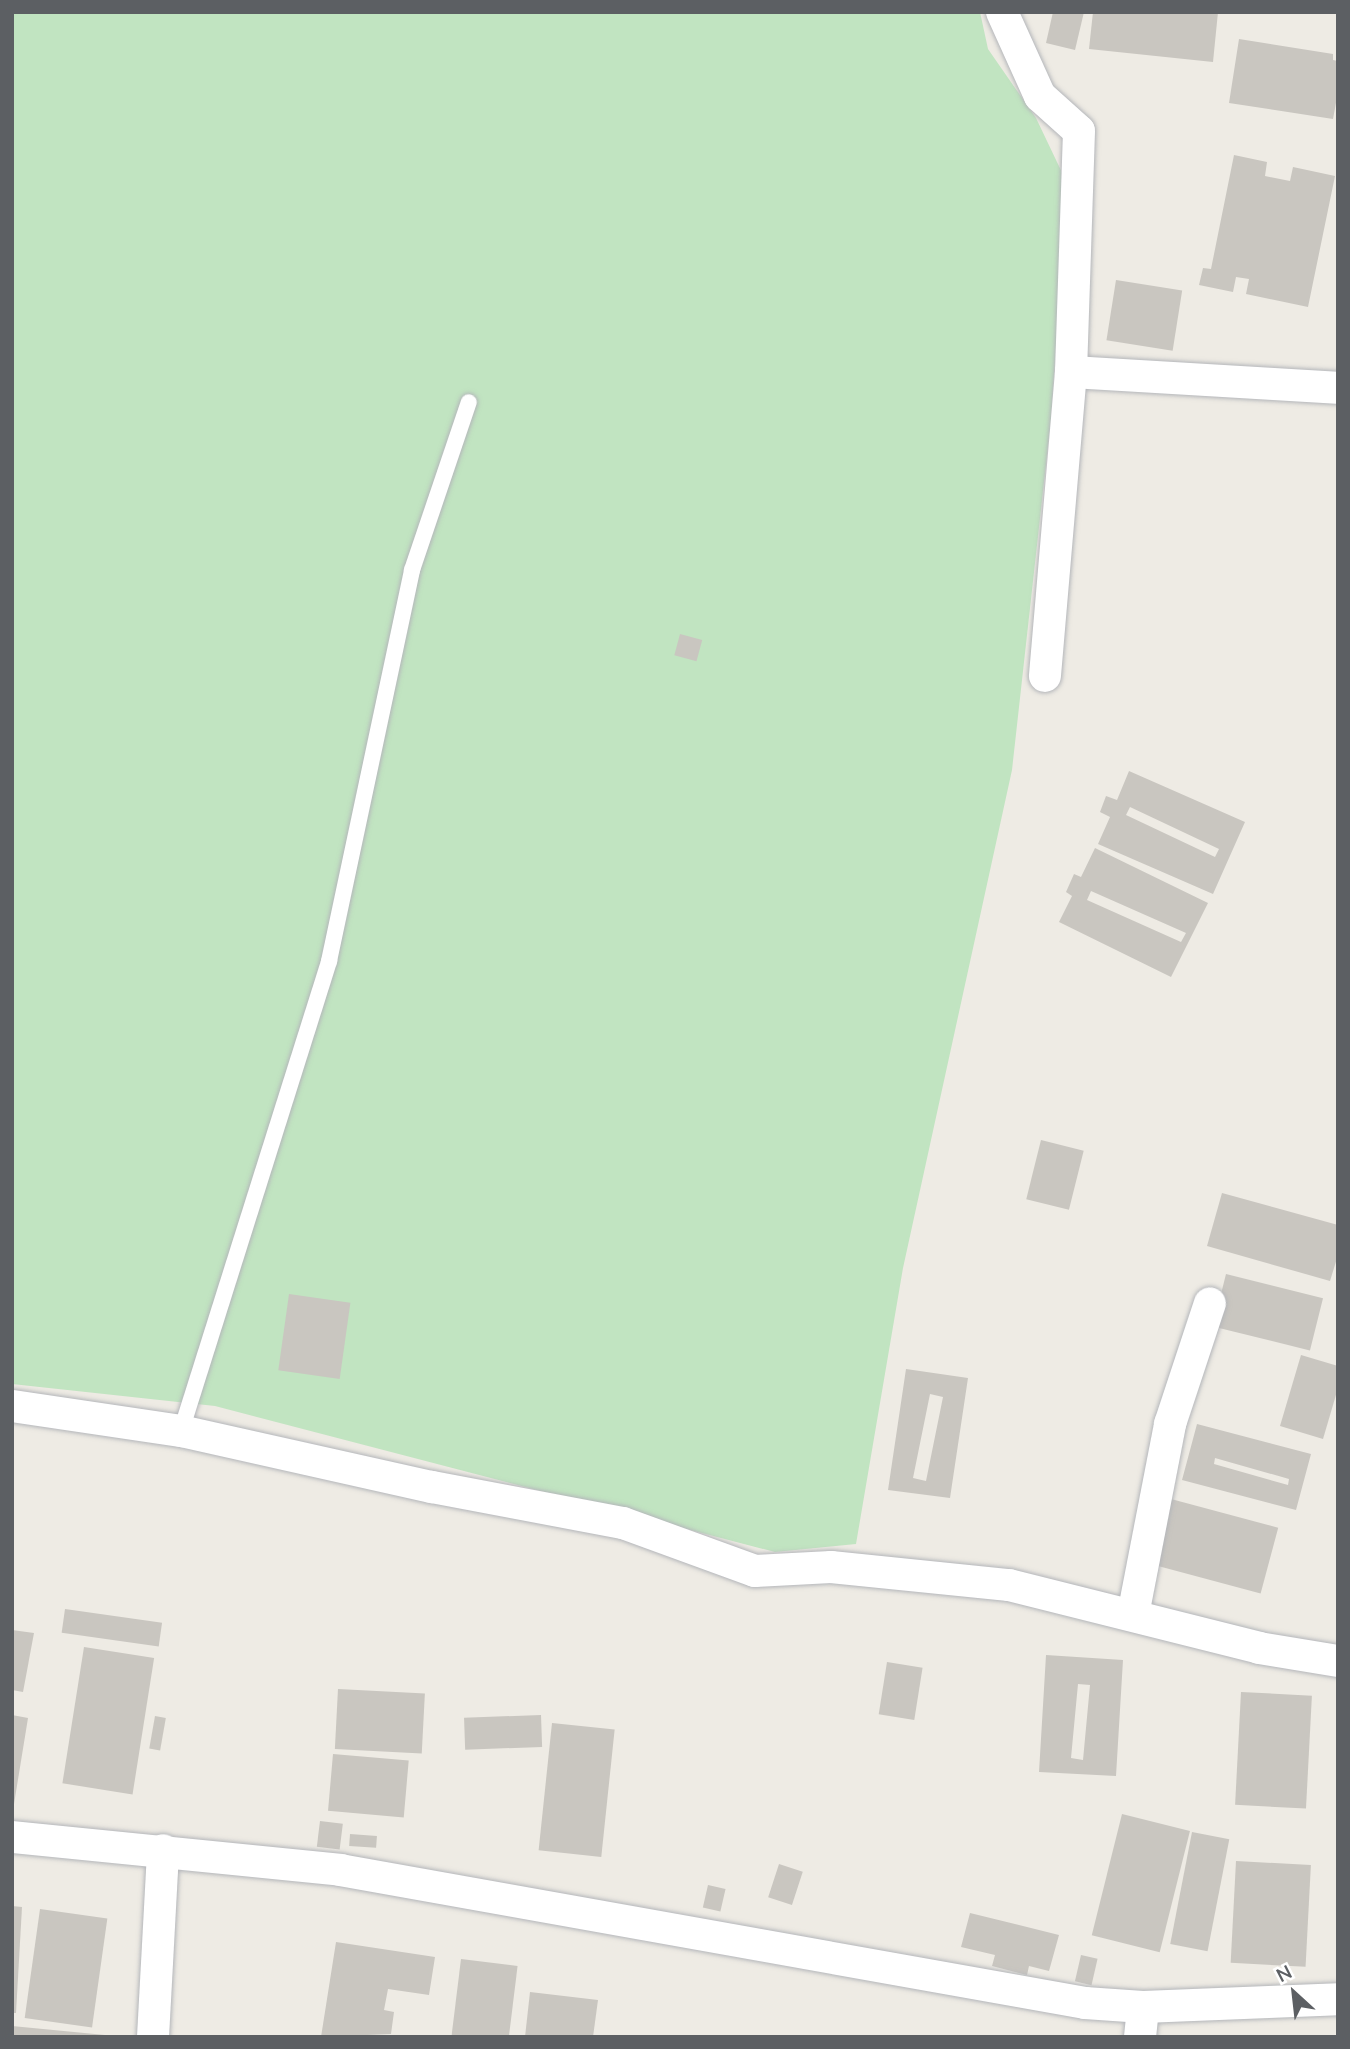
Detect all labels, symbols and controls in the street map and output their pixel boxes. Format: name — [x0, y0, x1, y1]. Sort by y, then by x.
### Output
north arrow — [1259, 1958, 1329, 2028]
text: N — [1272, 1959, 1297, 1989]

